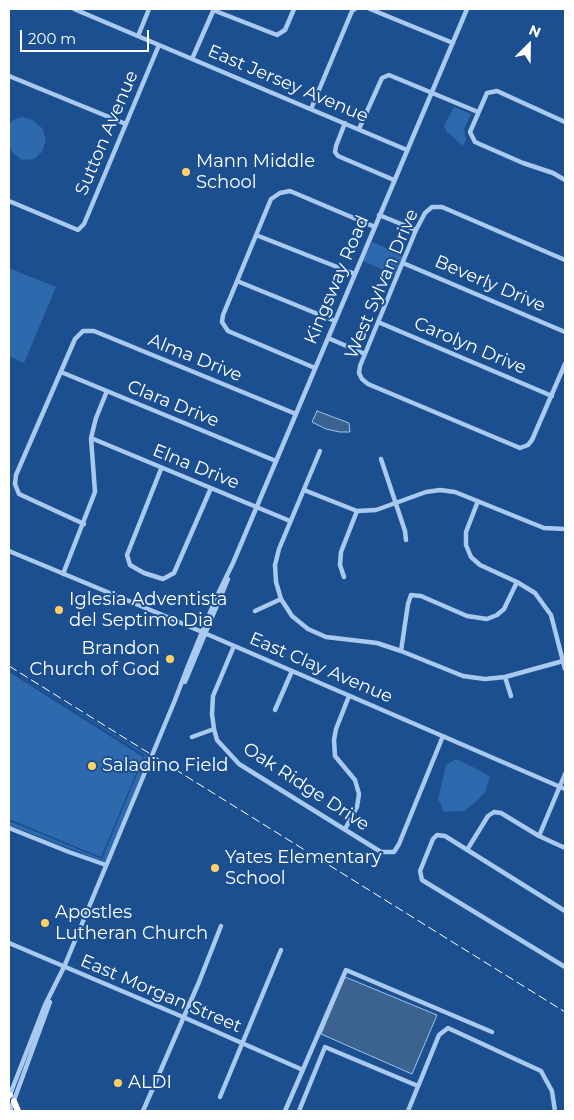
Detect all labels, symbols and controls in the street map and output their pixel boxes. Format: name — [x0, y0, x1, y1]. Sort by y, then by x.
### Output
scale bar — [22, 20, 151, 52]
north arrow — [504, 20, 554, 70]
text: N — [526, 21, 544, 42]
text: 200 m — [28, 29, 76, 48]
street label: East Jersey Avenue — [204, 40, 372, 128]
street label: Sutton Avenue — [71, 67, 143, 199]
place label: Mann Middle School — [196, 151, 315, 193]
marker: Mann Middle School — [180, 166, 192, 178]
street label: West Sylvan Drive — [341, 206, 423, 362]
street label: Kingsway Road — [300, 212, 374, 348]
street label: Beverly Drive — [431, 251, 549, 317]
street label: Carolyn Drive — [411, 313, 529, 379]
street label: Alma Drive — [145, 329, 245, 387]
street label: Clara Drive — [124, 376, 222, 432]
street label: Elna Drive — [150, 440, 242, 494]
place label: Iglesia Adventista del Septimo Dia — [69, 589, 227, 632]
marker: Iglesia Adventista del Septimo Dia — [53, 604, 65, 616]
street label: East Clay Avenue — [246, 628, 396, 708]
place label: Brandon Church of God — [30, 638, 160, 681]
marker: Brandon Church of God — [164, 653, 176, 665]
street label: Oak Ridge Drive — [239, 738, 373, 836]
place label: Saladino Field — [102, 755, 229, 777]
marker: Saladino Field — [86, 760, 98, 772]
place label: Yates Elementary School — [225, 847, 382, 890]
marker: Yates Elementary School — [209, 862, 221, 874]
place label: Apostles Lutheran Church — [55, 902, 208, 944]
marker: Apostles Lutheran Church — [39, 917, 51, 929]
street label: East Morgan Street — [77, 950, 245, 1038]
place label: ALDI — [128, 1072, 172, 1094]
marker: ALDI — [112, 1077, 124, 1089]

